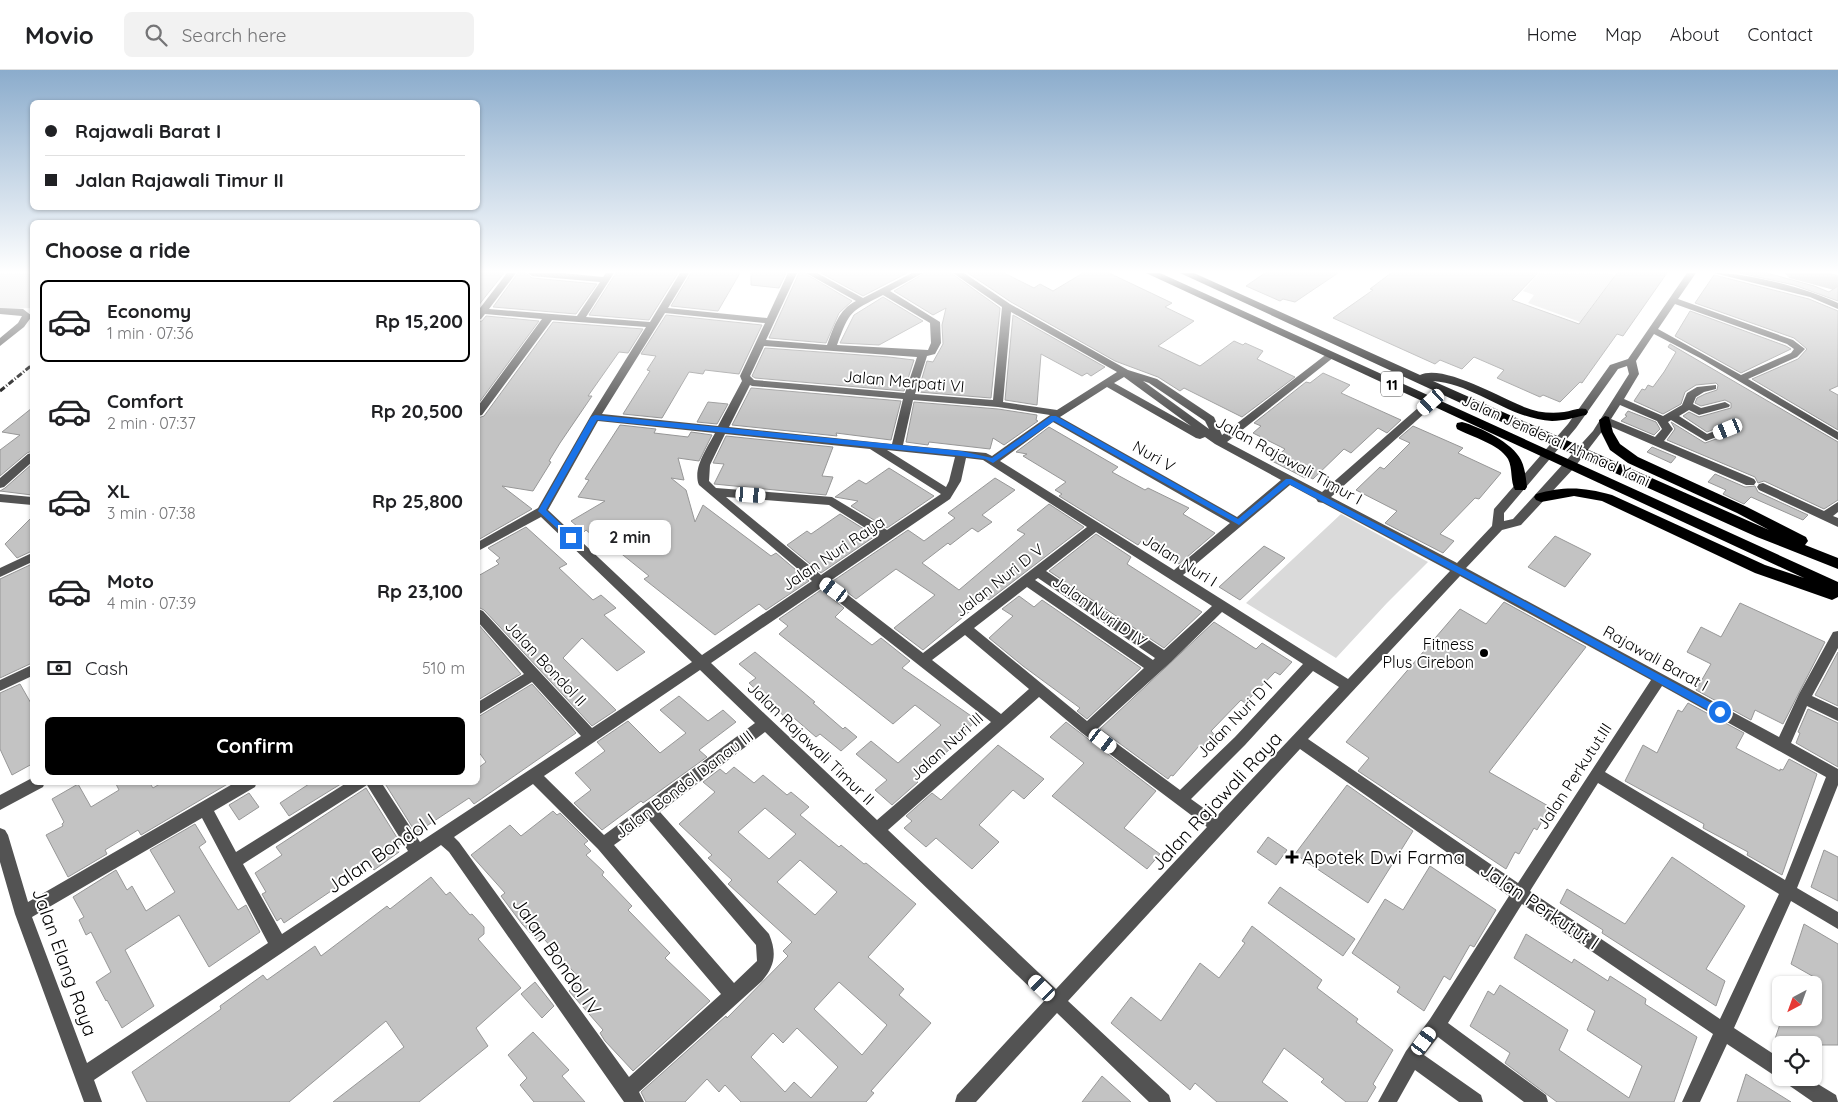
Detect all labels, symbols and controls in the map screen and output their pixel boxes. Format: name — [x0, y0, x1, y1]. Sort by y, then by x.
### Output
search box — [124, 12, 474, 57]
text: Movio — [25, 20, 94, 50]
icon: search — [142, 21, 170, 49]
text: Search here — [182, 23, 287, 47]
text: Home — [1527, 23, 1577, 46]
text: Map — [1605, 23, 1642, 46]
text: About — [1670, 23, 1720, 46]
text: Contact — [1748, 23, 1813, 46]
text: Rajawali Barat I — [75, 119, 221, 143]
text: Jalan Rajawali Timur II — [75, 168, 284, 192]
text: Choose a ride — [45, 236, 190, 264]
icon: car — [47, 299, 92, 344]
text: Economy — [107, 299, 191, 323]
text: Rp 15,200 — [375, 309, 463, 333]
text: 1 min · 07:36 — [107, 323, 193, 343]
street label: Jalan Merpati VI — [843, 366, 965, 396]
road number: 11 — [1381, 372, 1403, 396]
car — [1414, 386, 1447, 418]
icon: car — [47, 389, 92, 434]
text: Comfort — [107, 389, 184, 413]
street label: Jalan Jenderal Ahmad Yani — [1459, 389, 1653, 491]
text: Rp 20,500 — [371, 399, 463, 423]
street label: Jalan Rajawali Timur I — [1212, 411, 1366, 509]
text: 2 min · 07:37 — [107, 413, 196, 433]
car — [1711, 416, 1744, 442]
street label: Nuri V — [1129, 436, 1179, 476]
icon: car — [47, 479, 92, 524]
text: XL — [107, 479, 130, 503]
car — [735, 486, 766, 504]
text: Rp 25,800 — [372, 489, 463, 513]
text: 3 min · 07:38 — [107, 503, 196, 523]
street label: Jalan Nuri Raya — [778, 511, 888, 595]
callout: 2 min — [588, 520, 671, 556]
route end — [560, 527, 582, 549]
text: 2 min — [609, 527, 651, 547]
street label: Jalan Nuri I — [1139, 529, 1221, 591]
street label: Jalan Nuri D V — [951, 539, 1048, 621]
icon: car — [47, 569, 92, 614]
text: Moto — [107, 569, 154, 593]
street label: Jalan Nuri D IV — [1049, 571, 1152, 651]
car — [817, 575, 850, 605]
text: Rp 23,100 — [377, 579, 463, 603]
text: 4 min · 07:39 — [107, 593, 196, 613]
street label: Jalan Bondol II — [501, 616, 591, 710]
street label: Rajawali Barat I — [1600, 621, 1712, 695]
place label: Fitness Plus Cirebon — [1383, 634, 1474, 672]
marker: Fitness Plus Cirebon — [1478, 647, 1490, 659]
icon: cash — [45, 654, 73, 682]
text: Cash — [85, 656, 129, 680]
text: 510 m — [422, 658, 465, 678]
street label: Jalan Nuri D I — [1192, 676, 1276, 762]
street label: Jalan Rajawali Timur II — [743, 677, 879, 809]
route start — [1709, 701, 1731, 723]
street label: Jalan Nuri III — [905, 708, 987, 784]
button: Confirm — [45, 717, 465, 775]
street label: Jalan Perkutut.III — [1532, 719, 1616, 833]
street label: Jalan Bondol Danau III — [611, 725, 757, 843]
car — [1086, 726, 1119, 756]
street label: Jalan Rajawali Raya — [1145, 726, 1287, 876]
street label: Jalan Bondol I — [322, 808, 440, 898]
place label: Apotek Dwi Farma — [1302, 845, 1465, 869]
marker: Apotek Dwi Farma — [1286, 851, 1298, 863]
street label: Jalan Perkutut I — [1476, 857, 1604, 955]
street label: Jalan Elang Raya — [27, 885, 103, 1039]
street label: Jalan Bondol IV — [507, 892, 607, 1020]
car — [1026, 972, 1058, 1004]
north arrow — [1772, 976, 1822, 1026]
map controls — [1772, 976, 1822, 1086]
car — [1409, 1024, 1438, 1058]
button: locate — [1772, 1036, 1822, 1086]

